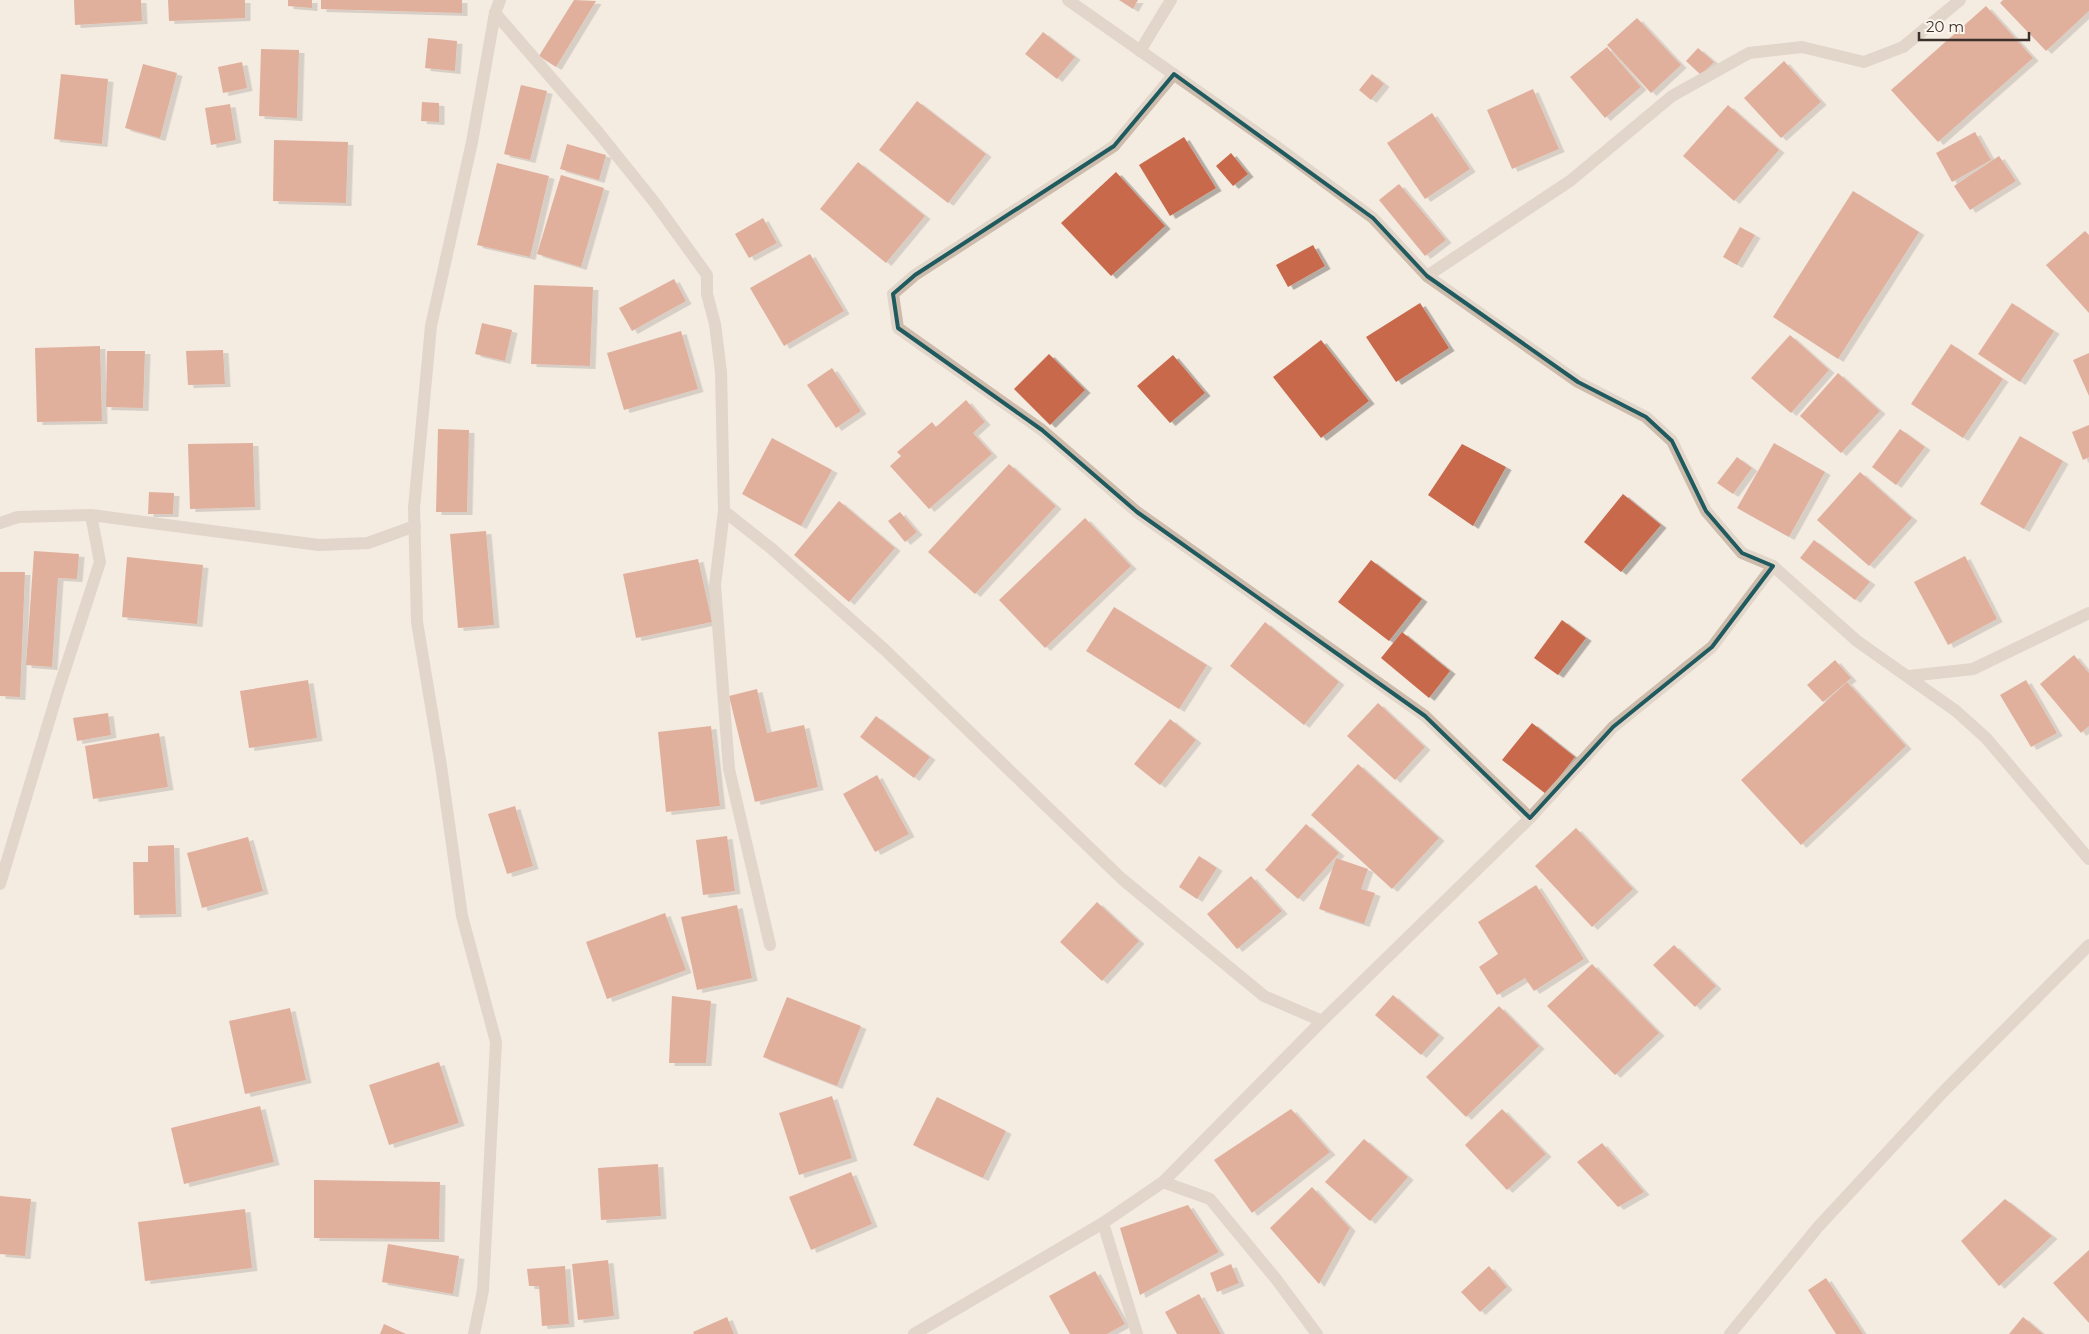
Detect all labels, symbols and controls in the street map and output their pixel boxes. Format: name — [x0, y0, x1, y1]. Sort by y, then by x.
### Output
scale bar — [1919, 10, 2029, 42]
text: 20 m — [1926, 17, 1964, 36]

